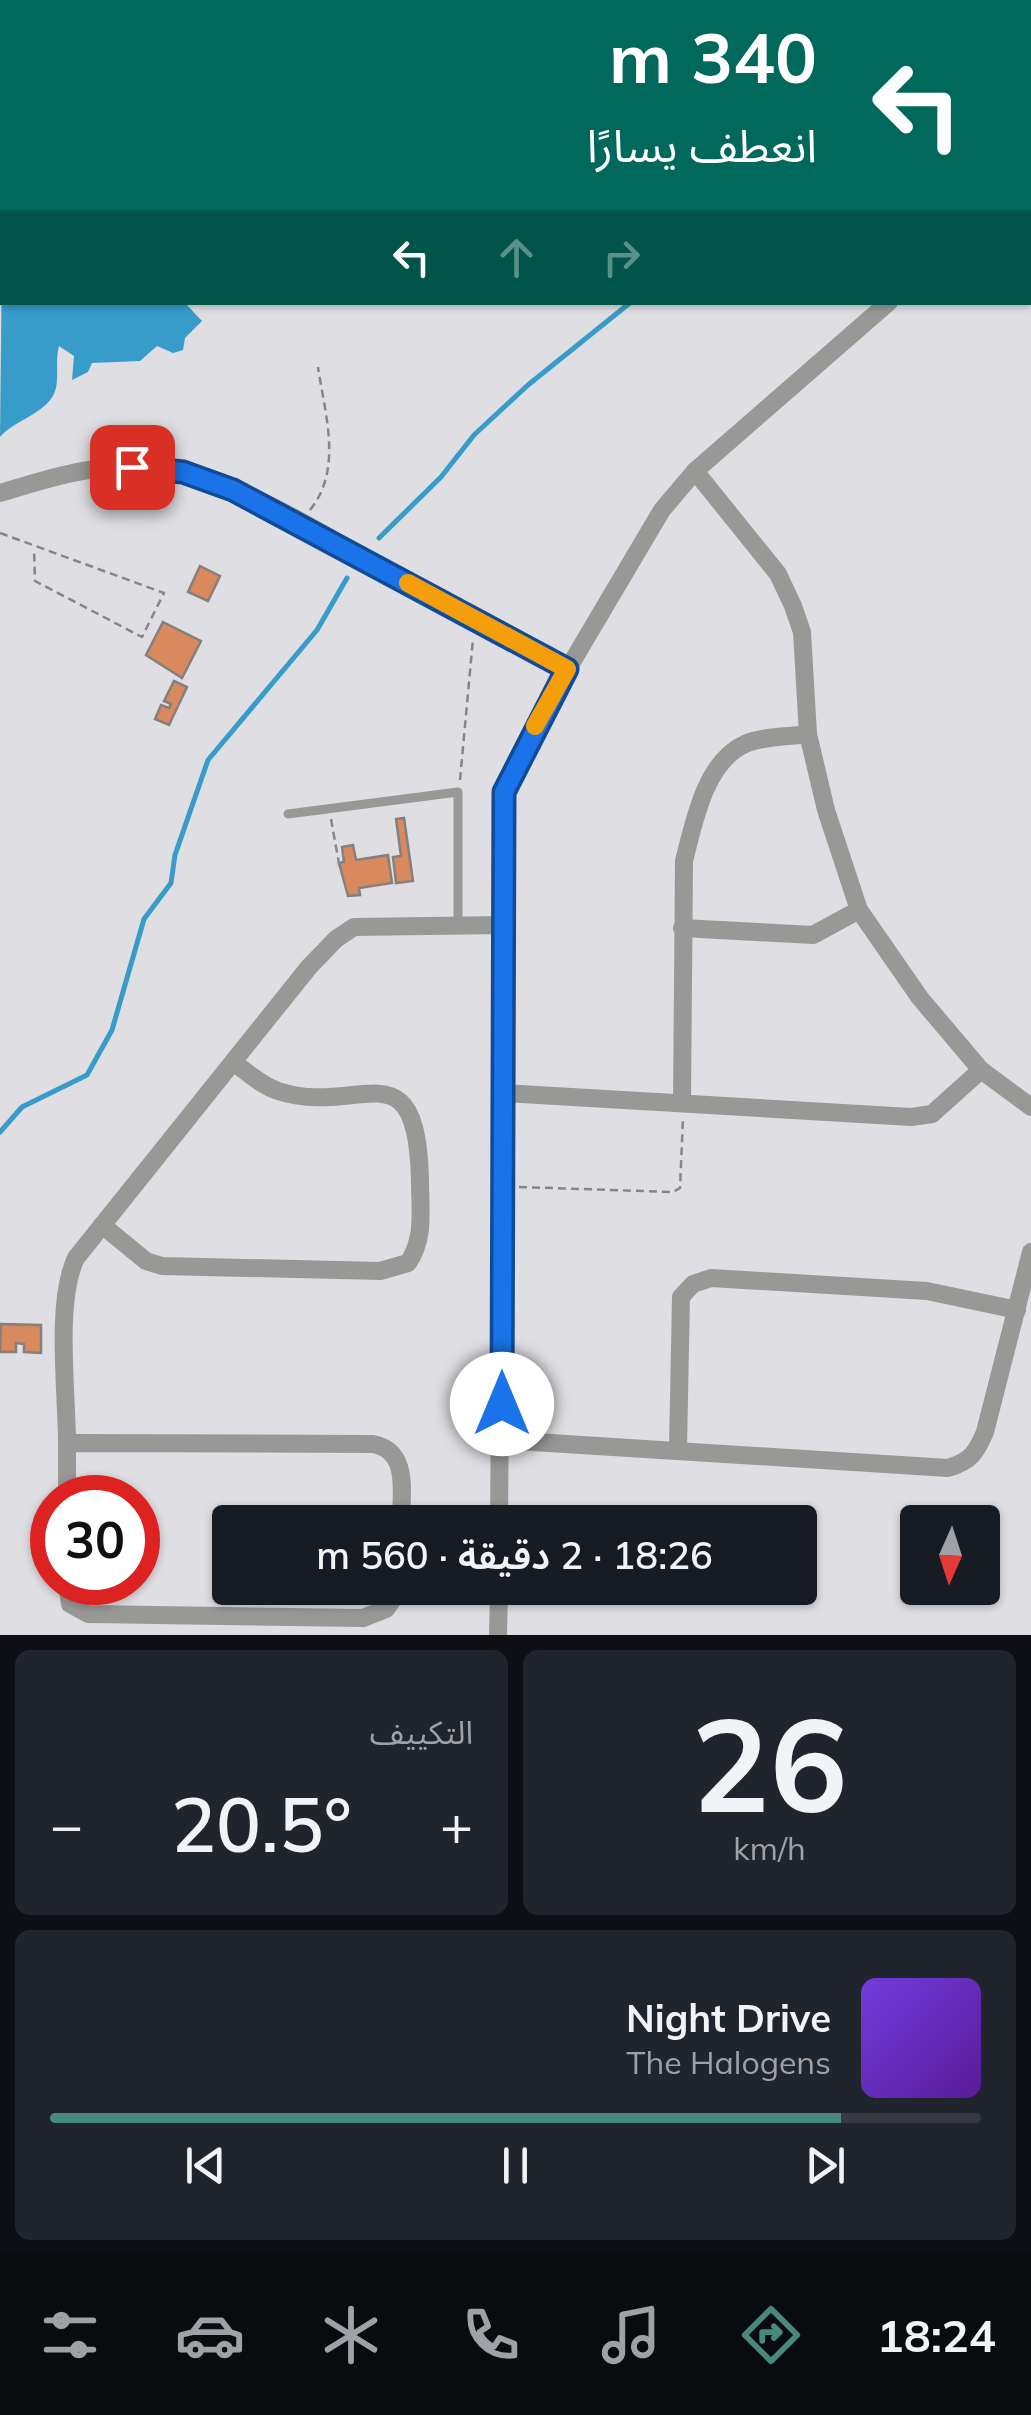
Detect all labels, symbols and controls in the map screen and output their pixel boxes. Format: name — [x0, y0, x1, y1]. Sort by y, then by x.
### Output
text: 340 m — [609, 13, 817, 101]
icon: left — [852, 40, 982, 170]
text: انعطف يسارًا — [587, 117, 817, 173]
icon: left — [384, 230, 439, 285]
icon: ahead — [489, 230, 544, 285]
icon: right — [594, 230, 649, 285]
pin — [90, 425, 175, 510]
icon: arrive — [105, 440, 160, 495]
position arrow — [450, 1352, 554, 1456]
speed limit sign: 30 — [30, 1475, 160, 1605]
north arrow — [900, 1505, 1000, 1605]
map controls — [900, 1505, 1000, 1605]
text: 18:26 · 2 دقيقة · 560 m — [316, 1531, 713, 1579]
text: 26 — [692, 1681, 848, 1845]
text: التكييف — [370, 1712, 473, 1752]
text: 20.5° — [171, 1777, 352, 1871]
text: − — [50, 1790, 83, 1859]
text: + — [440, 1790, 473, 1859]
text: km/h — [733, 1828, 806, 1868]
text: Night Drive — [626, 1994, 831, 2042]
text: The Halogens — [626, 2042, 831, 2082]
icon: previous — [178, 2138, 233, 2193]
icon: pause — [488, 2138, 543, 2193]
icon: next — [798, 2138, 853, 2193]
icon: filters — [35, 2300, 105, 2370]
icon: car — [175, 2300, 245, 2370]
icon: climate — [316, 2300, 386, 2370]
icon: phone — [456, 2300, 526, 2370]
icon: music — [596, 2300, 666, 2370]
icon: directions — [736, 2300, 806, 2370]
text: 18:24 — [877, 2307, 996, 2363]

